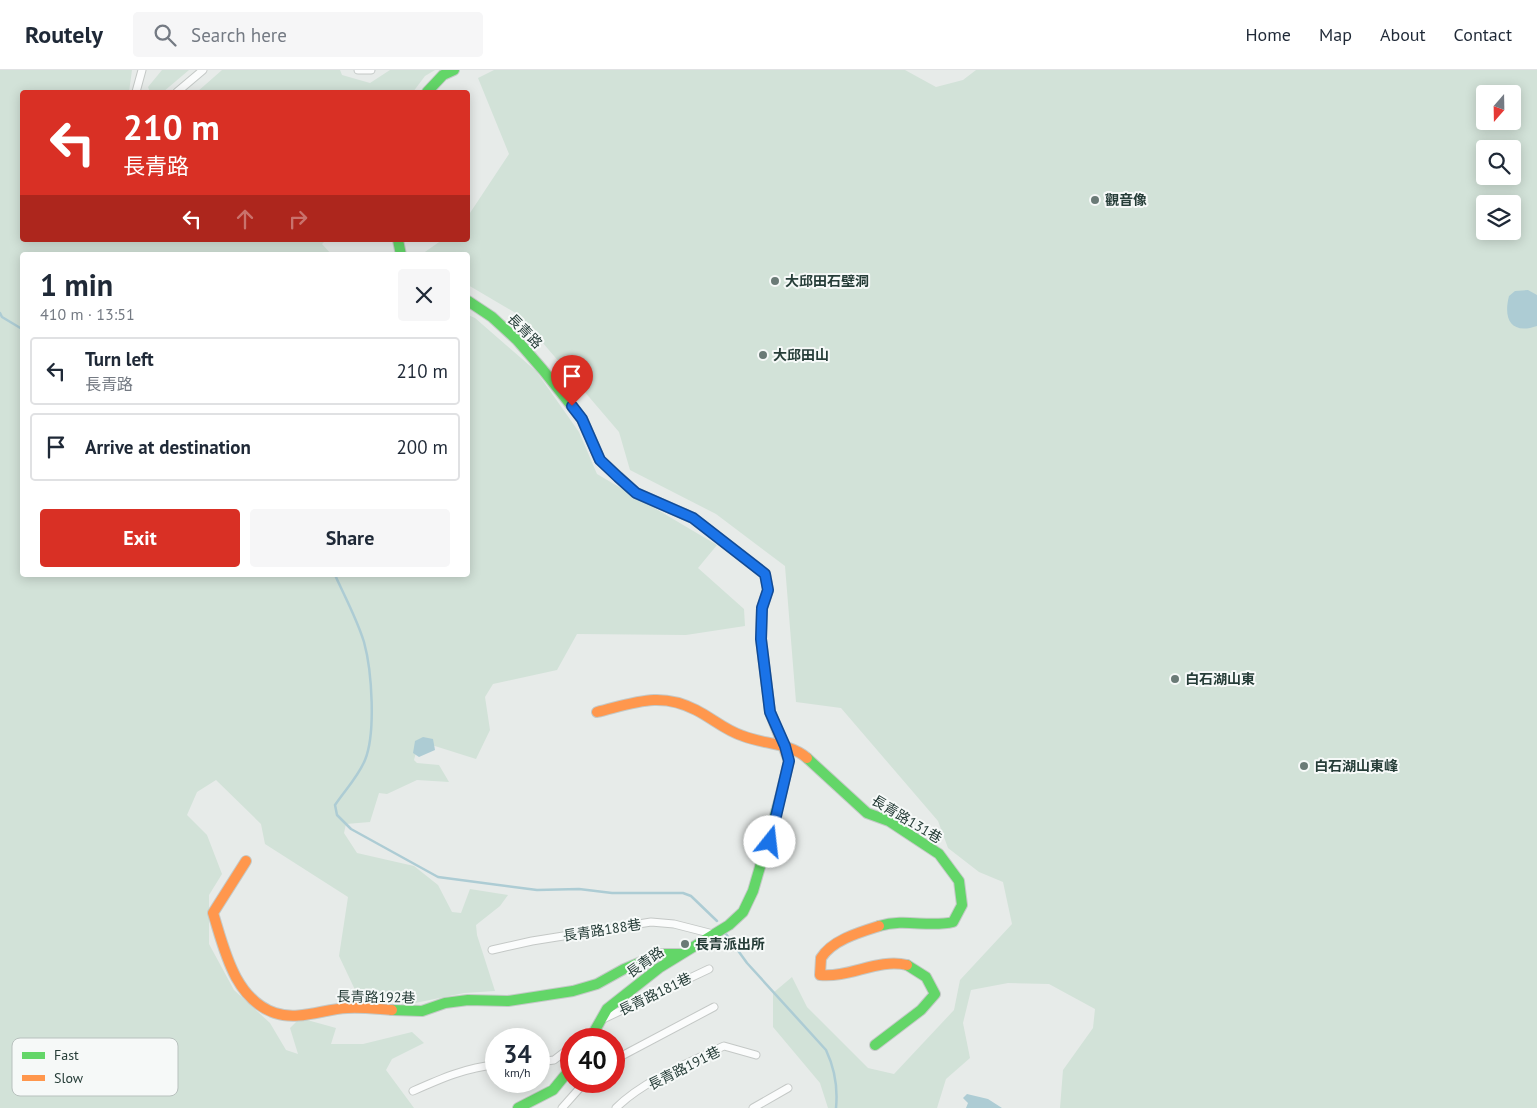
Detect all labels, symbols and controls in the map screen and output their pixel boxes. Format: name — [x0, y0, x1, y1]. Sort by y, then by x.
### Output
search box — [133, 12, 483, 57]
text: Routely — [25, 19, 103, 50]
icon: search — [151, 21, 179, 49]
text: Search here — [191, 23, 287, 47]
text: Home — [1245, 23, 1291, 46]
text: Map — [1319, 23, 1352, 46]
text: About — [1380, 23, 1426, 46]
text: Contact — [1454, 23, 1512, 46]
north arrow — [1476, 85, 1521, 130]
map controls — [1476, 85, 1521, 240]
text: 210 m — [123, 104, 220, 150]
icon: left — [40, 110, 105, 175]
button: search — [1476, 140, 1521, 185]
text: 長青路 — [123, 152, 189, 180]
place label: 觀音像 — [1105, 191, 1147, 209]
marker: 觀音像 — [1089, 194, 1101, 206]
button: layers — [1476, 195, 1521, 240]
icon: left — [178, 205, 206, 233]
icon: ahead — [231, 205, 259, 233]
icon: right — [284, 205, 312, 233]
text: 1 min — [40, 265, 113, 304]
button: close — [398, 269, 450, 321]
place label: 大邱田石壁洞 — [785, 272, 869, 290]
marker: 大邱田石壁洞 — [769, 275, 781, 287]
text: 410 m · 13:51 — [40, 304, 135, 324]
street label: 長青路 — [504, 310, 546, 352]
place label: 大邱田山 — [773, 346, 829, 364]
text: Turn left — [85, 347, 154, 371]
marker: 大邱田山 — [757, 349, 769, 361]
pin — [551, 355, 593, 406]
icon: left — [42, 357, 70, 385]
text: 210 m — [396, 359, 448, 383]
icon: arrive — [558, 362, 586, 390]
text: 長青路 — [85, 374, 133, 394]
icon: arrive — [42, 433, 70, 461]
text: Arrive at destination — [85, 435, 251, 459]
text: 200 m — [396, 435, 448, 459]
button: Exit — [40, 509, 240, 567]
button: Share — [250, 509, 450, 567]
place label: 白石湖山東 — [1185, 670, 1255, 688]
marker: 白石湖山東 — [1169, 673, 1181, 685]
place label: 白石湖山東峰 — [1314, 757, 1398, 775]
marker: 白石湖山東峰 — [1298, 760, 1310, 772]
street label: 長青路131巷 — [869, 791, 945, 847]
position arrow — [743, 815, 795, 867]
street label: 長青路188巷 — [562, 915, 642, 945]
place label: 長青派出所 — [695, 935, 765, 953]
marker: 長青派出所 — [679, 938, 691, 950]
street label: 長青路 — [623, 943, 667, 981]
street label: 長青路181巷 — [616, 969, 694, 1019]
street label: 長青路192巷 — [336, 987, 416, 1007]
speed limit sign: 40 — [560, 1028, 625, 1093]
legend — [12, 1038, 178, 1096]
text: 34 — [503, 1038, 532, 1070]
street label: 長青路191巷 — [645, 1042, 723, 1094]
text: Fast — [54, 1046, 79, 1064]
text: km/h — [504, 1065, 531, 1080]
text: Slow — [54, 1069, 84, 1087]

